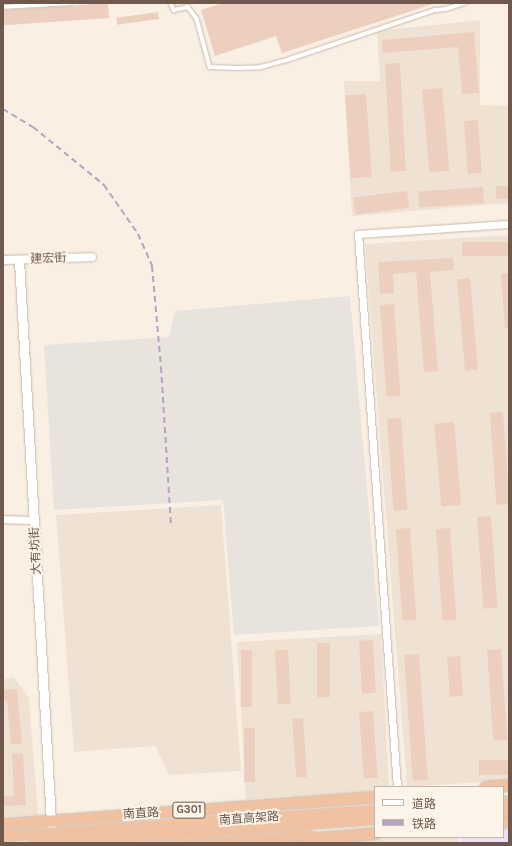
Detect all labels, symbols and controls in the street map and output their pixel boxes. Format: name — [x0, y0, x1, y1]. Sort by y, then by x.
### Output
street label: 建宏街 — [30, 251, 66, 267]
street label: 大有坊街 — [28, 527, 44, 575]
legend — [374, 786, 504, 838]
text: 道路 — [412, 797, 436, 811]
road number: G301 — [172, 801, 206, 819]
street label: 南直路 — [123, 806, 159, 822]
street label: 南直高架路 — [219, 810, 279, 828]
text: 铁路 — [412, 817, 436, 831]

